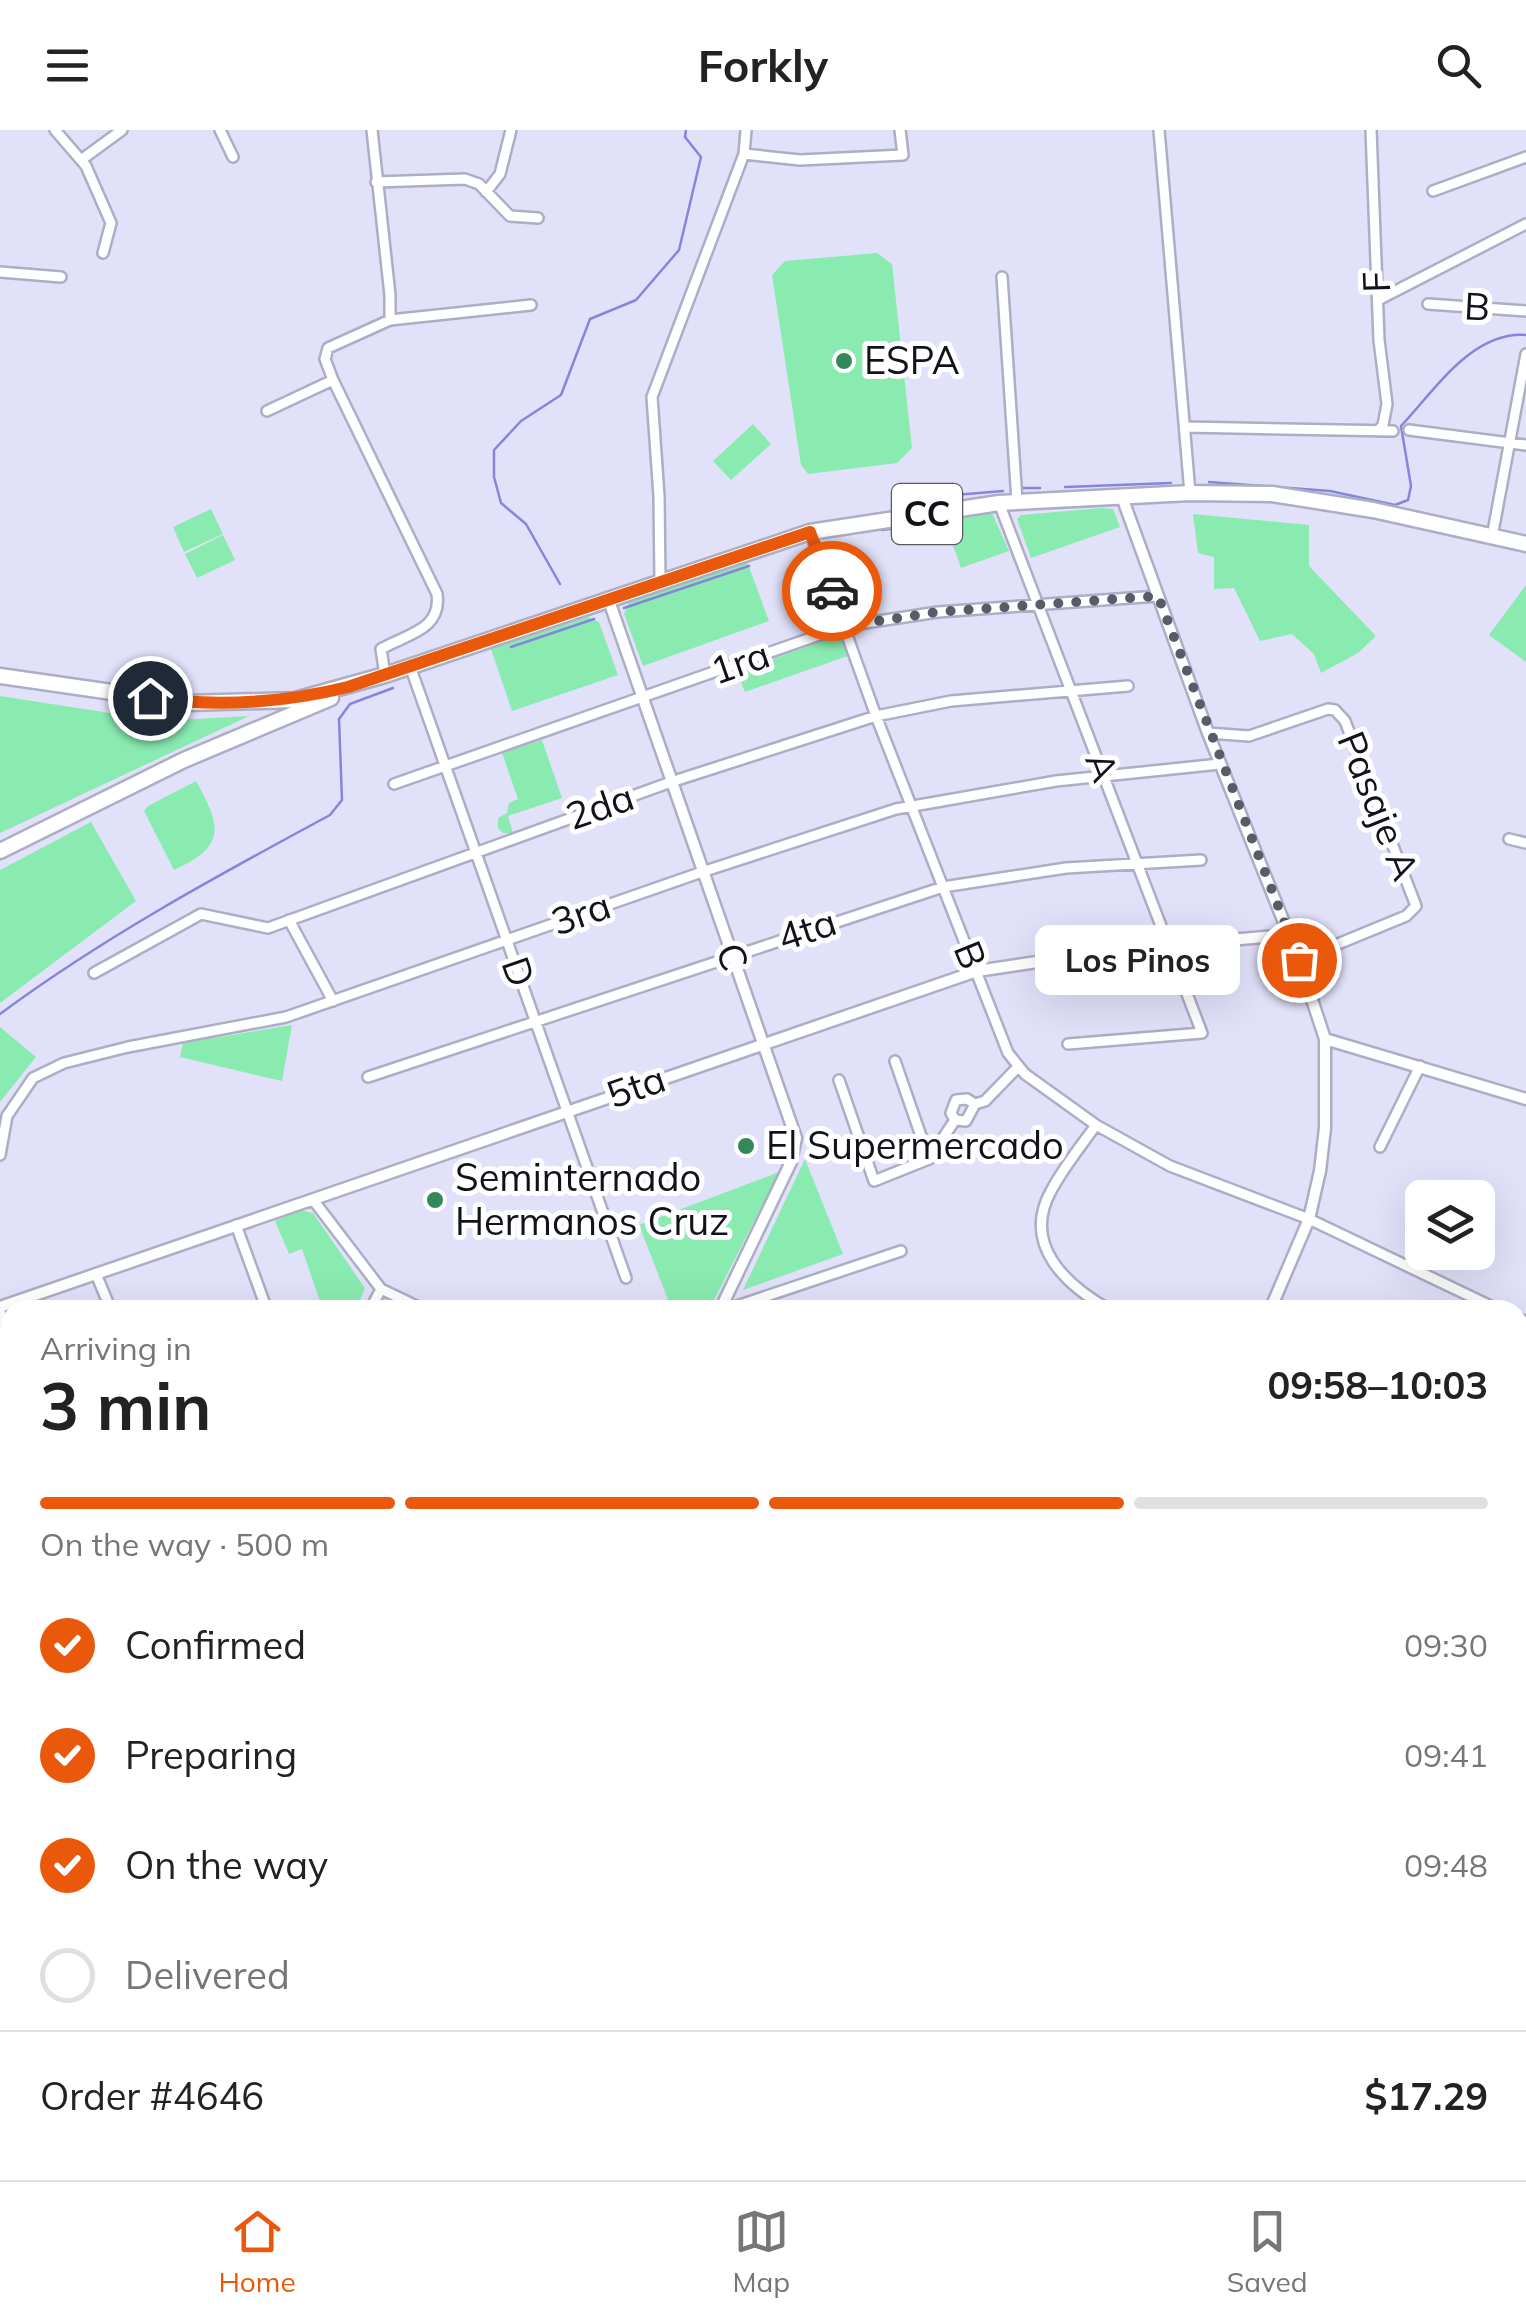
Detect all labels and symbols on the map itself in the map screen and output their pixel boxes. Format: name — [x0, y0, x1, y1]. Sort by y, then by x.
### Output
street label: F — [1352, 271, 1400, 294]
street label: B — [1463, 281, 1491, 331]
place label: ESPA — [864, 336, 960, 384]
marker: ESPA — [833, 350, 855, 372]
road number: CC — [892, 484, 962, 544]
courier — [782, 541, 882, 641]
street label: 1ra — [704, 630, 775, 694]
pin — [108, 656, 193, 741]
street label: Pasaje A — [1327, 724, 1430, 887]
street label: A — [1076, 745, 1130, 788]
street label: 2da — [560, 772, 640, 840]
street label: 3ra — [545, 881, 616, 945]
street label: 4ta — [771, 897, 842, 961]
pin — [1257, 918, 1342, 1003]
callout: Los Pinos — [1034, 925, 1239, 995]
street label: B — [944, 934, 998, 976]
street label: C — [706, 937, 760, 977]
street label: D — [492, 950, 546, 993]
street label: 5ta — [600, 1054, 671, 1118]
place label: El Supermercado — [766, 1121, 1064, 1169]
marker: El Supermercado — [735, 1135, 757, 1157]
place label: Seminternado Hermanos Cruz — [455, 1153, 729, 1245]
marker: Seminternado Hermanos Cruz — [424, 1189, 446, 1211]

